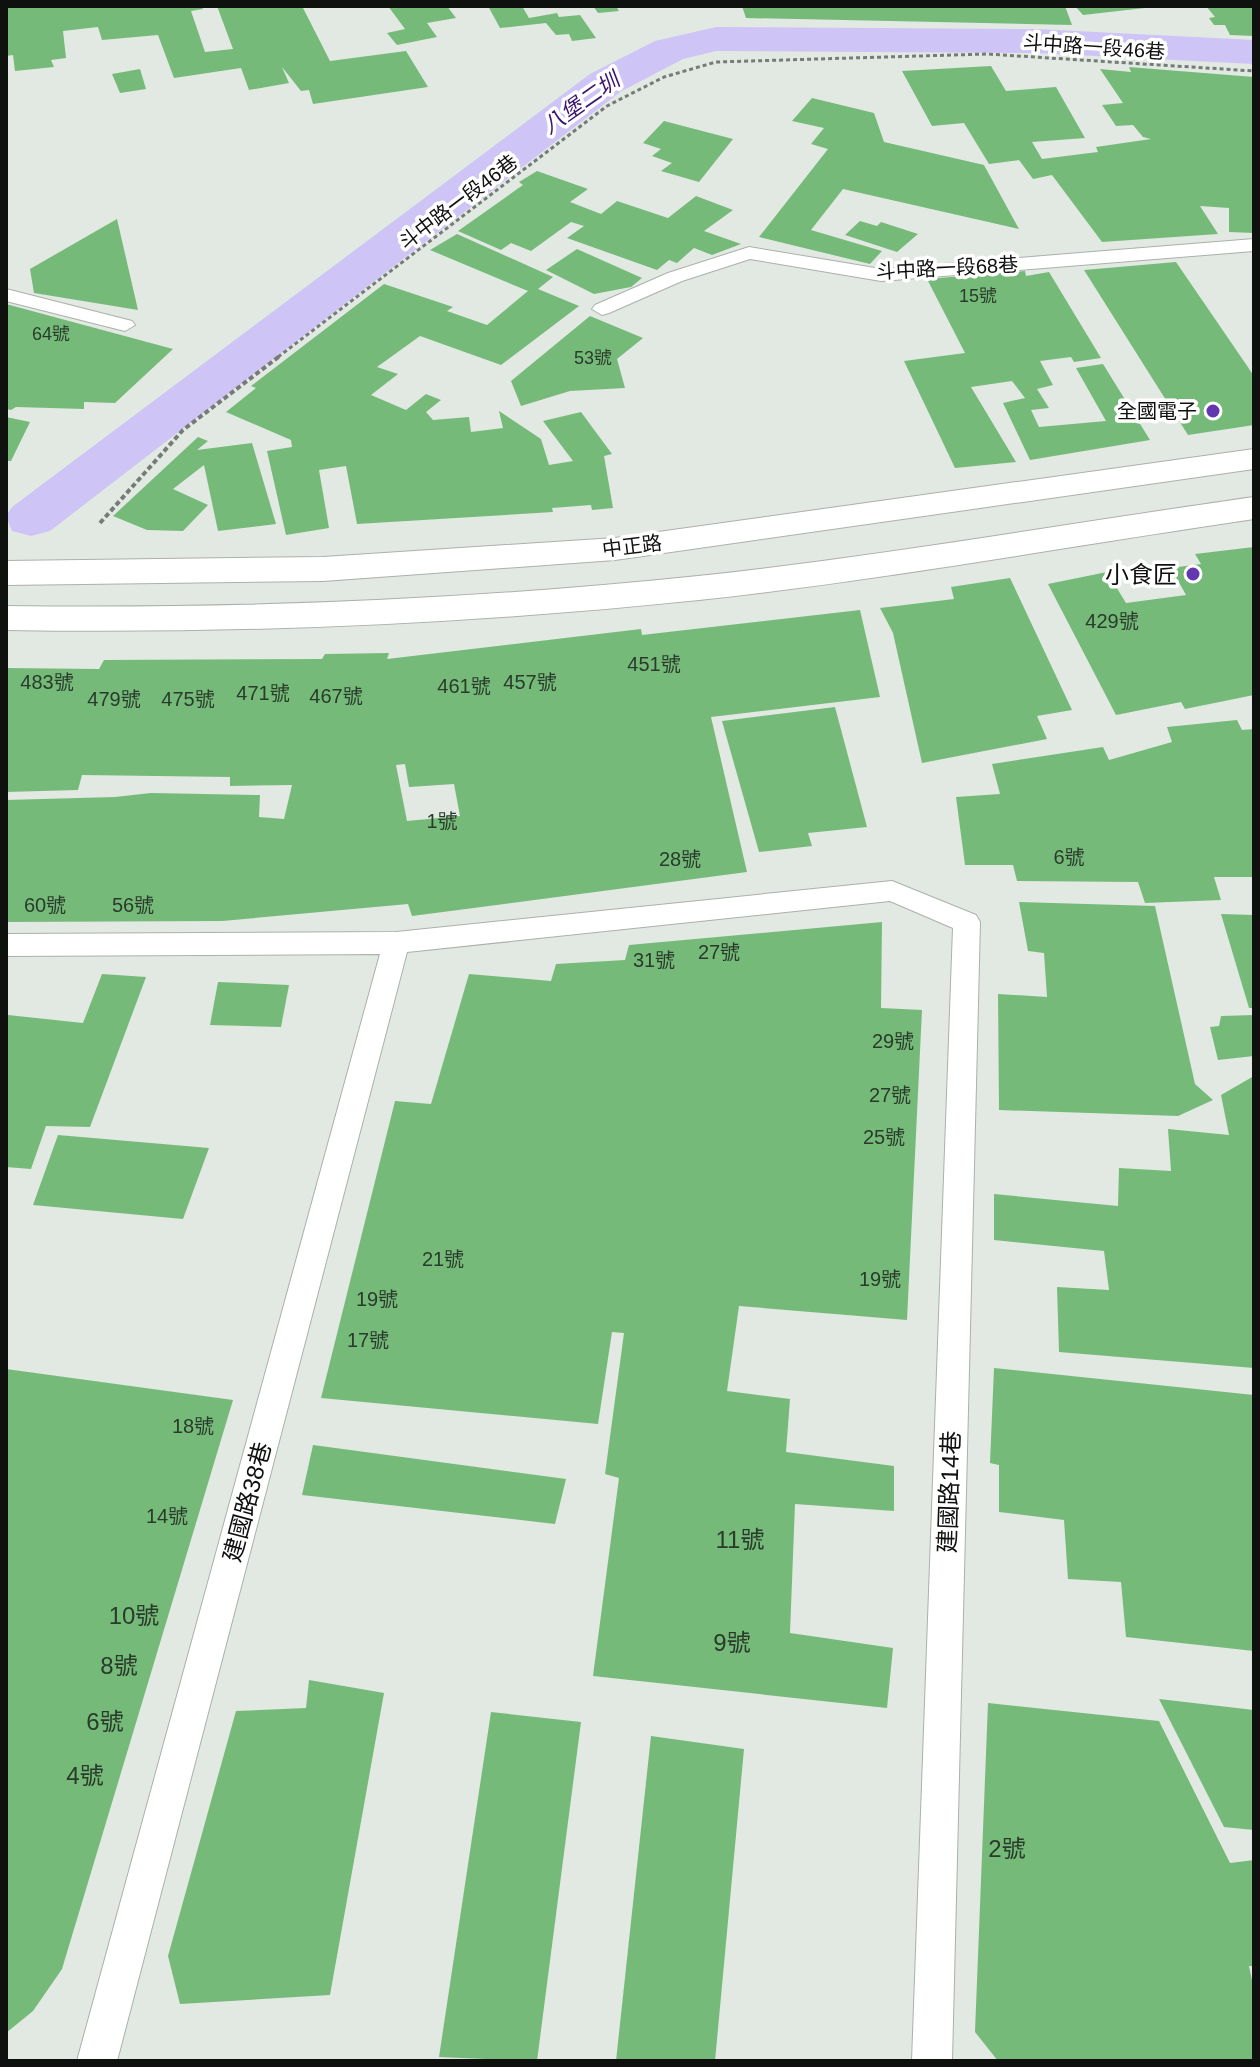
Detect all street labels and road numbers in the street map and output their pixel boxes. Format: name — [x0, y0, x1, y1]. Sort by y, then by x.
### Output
street label: 斗中路一段46巷 — [1022, 31, 1166, 63]
street label: 斗中路一段46巷 — [395, 150, 521, 254]
street label: 斗中路一段68巷 — [875, 253, 1019, 283]
street label: 中正路 — [601, 531, 663, 561]
street label: 建國路14巷 — [933, 1430, 965, 1554]
street label: 建國路38巷 — [218, 1439, 276, 1565]

